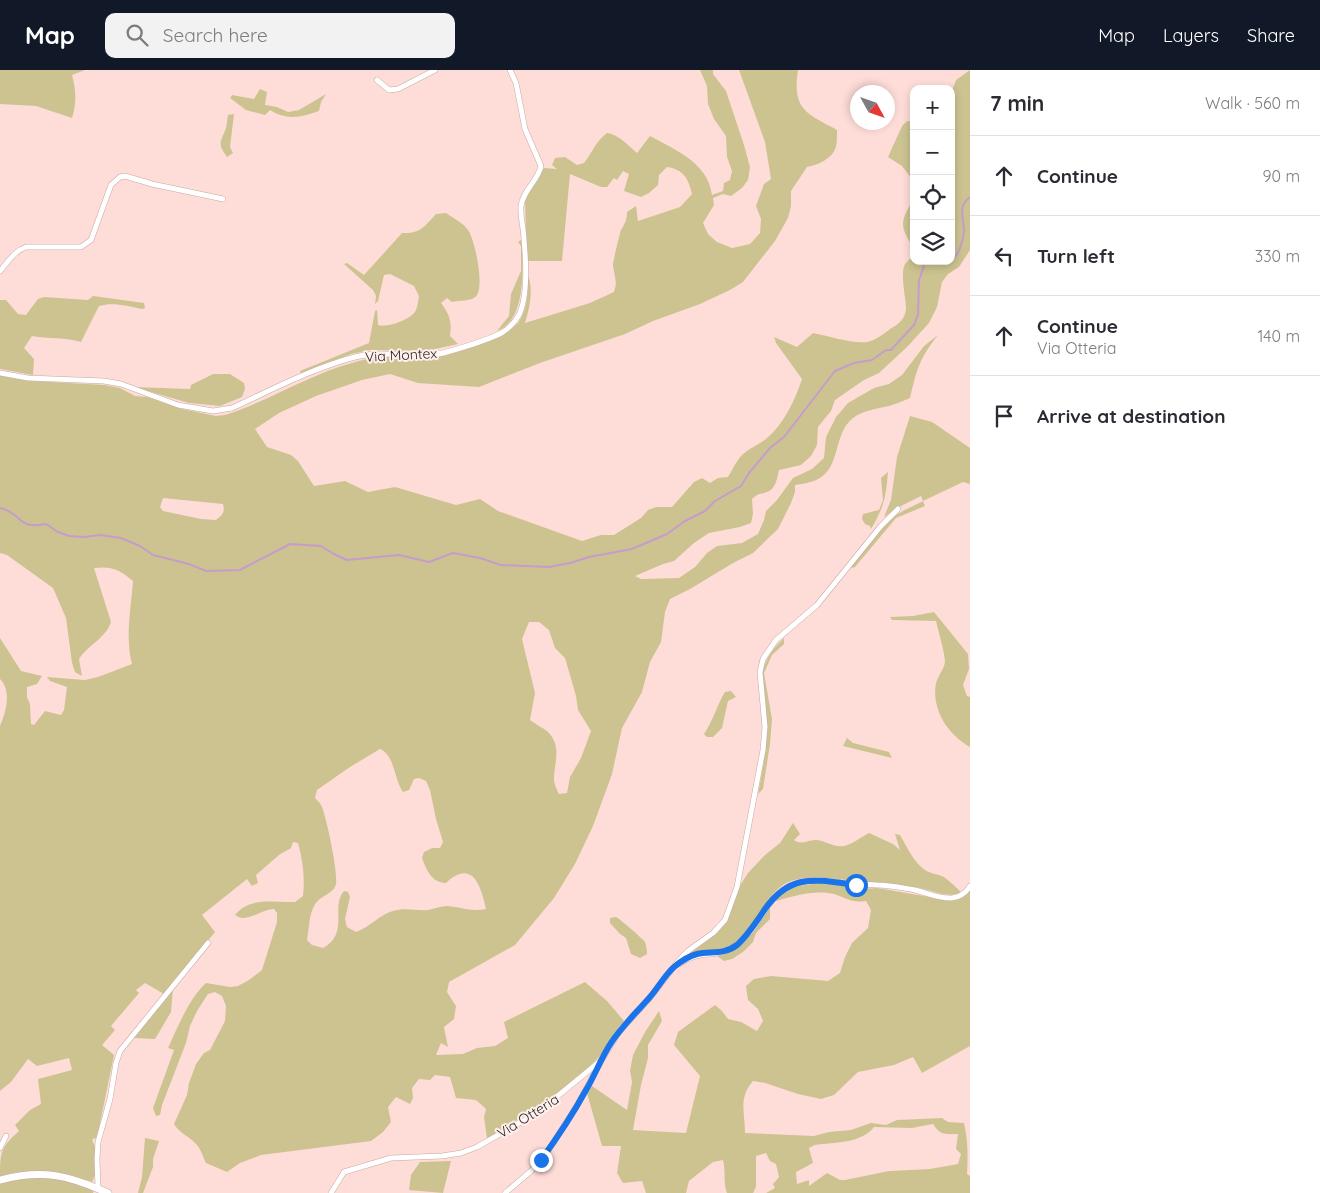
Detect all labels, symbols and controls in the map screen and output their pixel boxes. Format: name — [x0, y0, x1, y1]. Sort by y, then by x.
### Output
search box — [105, 13, 455, 58]
text: Map — [25, 20, 75, 50]
icon: search — [123, 21, 151, 49]
text: Search here — [163, 23, 268, 47]
text: Map — [1098, 24, 1135, 47]
text: Layers — [1163, 24, 1219, 47]
text: Share — [1247, 24, 1295, 47]
north arrow — [850, 85, 895, 130]
map controls — [910, 85, 955, 265]
button: + — [910, 85, 955, 130]
text: 7 min — [990, 90, 1044, 116]
text: Walk · 560 m — [1205, 93, 1300, 113]
button: − — [910, 130, 955, 175]
icon: ahead — [990, 162, 1018, 190]
text: Continue — [1037, 164, 1118, 188]
text: 90 m — [1263, 166, 1300, 186]
button: locate — [910, 175, 955, 220]
button: layers — [910, 220, 955, 265]
icon: left — [990, 242, 1018, 270]
text: Turn left — [1037, 244, 1115, 268]
text: 330 m — [1255, 246, 1300, 266]
text: Continue — [1037, 314, 1118, 338]
icon: ahead — [990, 322, 1018, 350]
text: 140 m — [1257, 326, 1300, 346]
text: Via Otteria — [1037, 338, 1116, 358]
street label: Via Montex — [365, 344, 438, 366]
icon: arrive — [990, 402, 1018, 430]
text: Arrive at destination — [1037, 404, 1226, 428]
route start — [845, 874, 868, 897]
street label: Via Otteria — [494, 1090, 562, 1142]
route end — [530, 1149, 553, 1172]

